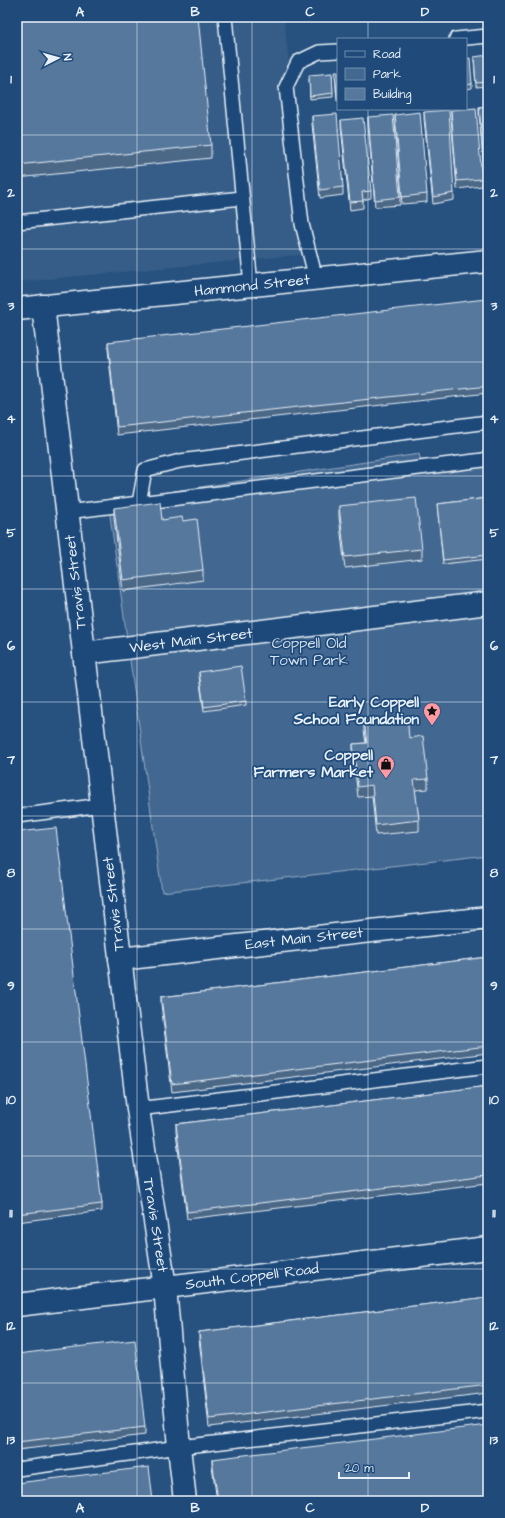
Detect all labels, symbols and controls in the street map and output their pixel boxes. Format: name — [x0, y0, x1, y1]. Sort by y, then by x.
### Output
text: A — [76, 3, 85, 21]
text: B — [190, 3, 200, 21]
text: C — [305, 3, 315, 21]
text: D — [421, 3, 430, 21]
north arrow — [38, 38, 78, 78]
legend — [337, 38, 467, 110]
text: Road — [373, 46, 401, 63]
text: N — [60, 53, 75, 61]
text: Park — [373, 66, 401, 83]
text: 1 — [10, 70, 12, 88]
text: 1 — [493, 70, 495, 88]
text: Building — [373, 86, 411, 104]
text: 2 — [6, 184, 15, 202]
text: 2 — [489, 184, 498, 202]
street label: Hammond Street — [193, 269, 311, 302]
text: 3 — [7, 297, 15, 315]
text: 3 — [490, 297, 498, 315]
text: 4 — [7, 410, 16, 428]
text: 4 — [490, 410, 499, 428]
text: 5 — [6, 524, 16, 542]
text: 5 — [489, 524, 499, 542]
street label: Travis Street — [59, 533, 92, 630]
street label: West Main Street — [128, 623, 254, 658]
park label: Coppell Old Town Park — [270, 633, 348, 671]
text: 6 — [7, 637, 16, 655]
text: 6 — [490, 637, 499, 655]
place label: Early Coppell School Foundation — [293, 692, 420, 730]
place icon: Early Coppell School Foundation — [422, 701, 442, 726]
place label: Coppell Farmers Market — [253, 745, 374, 783]
text: 7 — [6, 751, 16, 769]
text: 7 — [489, 751, 499, 769]
shop icon: Coppell Farmers Market — [376, 754, 396, 779]
street label: Travis Street — [97, 855, 130, 952]
text: 8 — [7, 864, 16, 882]
text: 8 — [490, 864, 499, 882]
street label: East Main Street — [244, 922, 364, 955]
text: 9 — [7, 977, 15, 995]
text: 9 — [490, 977, 498, 995]
text: 10 — [6, 1091, 17, 1109]
text: 10 — [489, 1091, 500, 1109]
street label: Travis Street — [138, 1176, 173, 1274]
text: 11 — [9, 1204, 13, 1222]
text: 11 — [492, 1204, 496, 1222]
street label: South Coppell Road — [184, 1258, 320, 1295]
text: 12 — [6, 1317, 16, 1335]
text: 12 — [489, 1317, 499, 1335]
text: 13 — [7, 1431, 16, 1449]
text: 13 — [490, 1431, 499, 1449]
scale bar — [339, 1454, 409, 1480]
text: 20 m — [345, 1460, 374, 1477]
text: A — [76, 1499, 85, 1517]
text: B — [190, 1499, 200, 1517]
text: C — [305, 1499, 315, 1517]
text: D — [421, 1499, 430, 1517]

